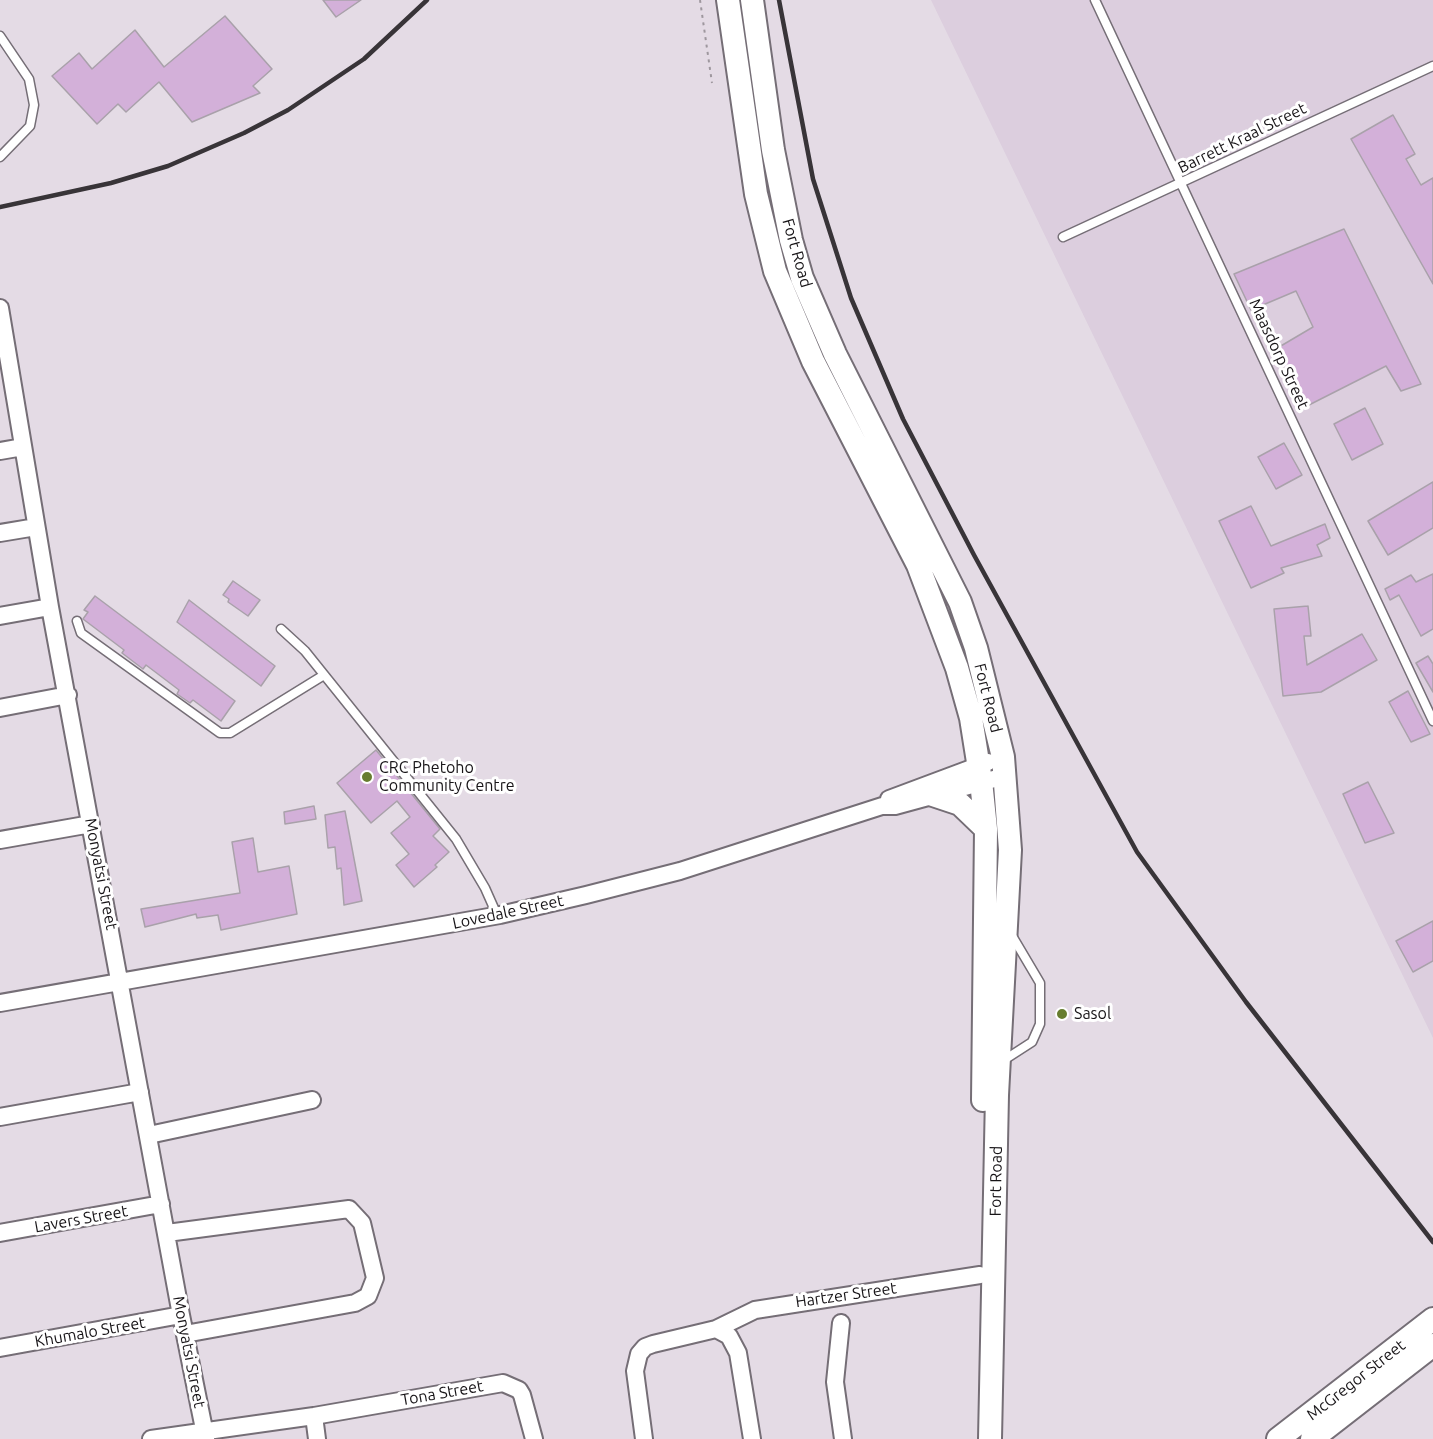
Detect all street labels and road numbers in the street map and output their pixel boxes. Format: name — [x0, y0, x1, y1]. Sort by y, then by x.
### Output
street label: Barrett Kraal Street — [1175, 99, 1309, 177]
street label: Fort Road — [778, 216, 816, 290]
street label: Maasdorp Street — [1245, 296, 1313, 412]
street label: Fort Road — [970, 661, 1006, 735]
street label: Monyatsi Street — [81, 816, 121, 932]
street label: Lovedale Street — [451, 891, 565, 933]
street label: Fort Road — [986, 1146, 1006, 1216]
street label: Lavers Street — [33, 1201, 129, 1237]
street label: Hartzer Street — [794, 1278, 898, 1312]
street label: Monyatsi Street — [169, 1294, 209, 1410]
street label: Khumalo Street — [33, 1313, 147, 1351]
street label: McGregor Street — [1303, 1336, 1409, 1424]
street label: Tona Street — [399, 1376, 485, 1410]

